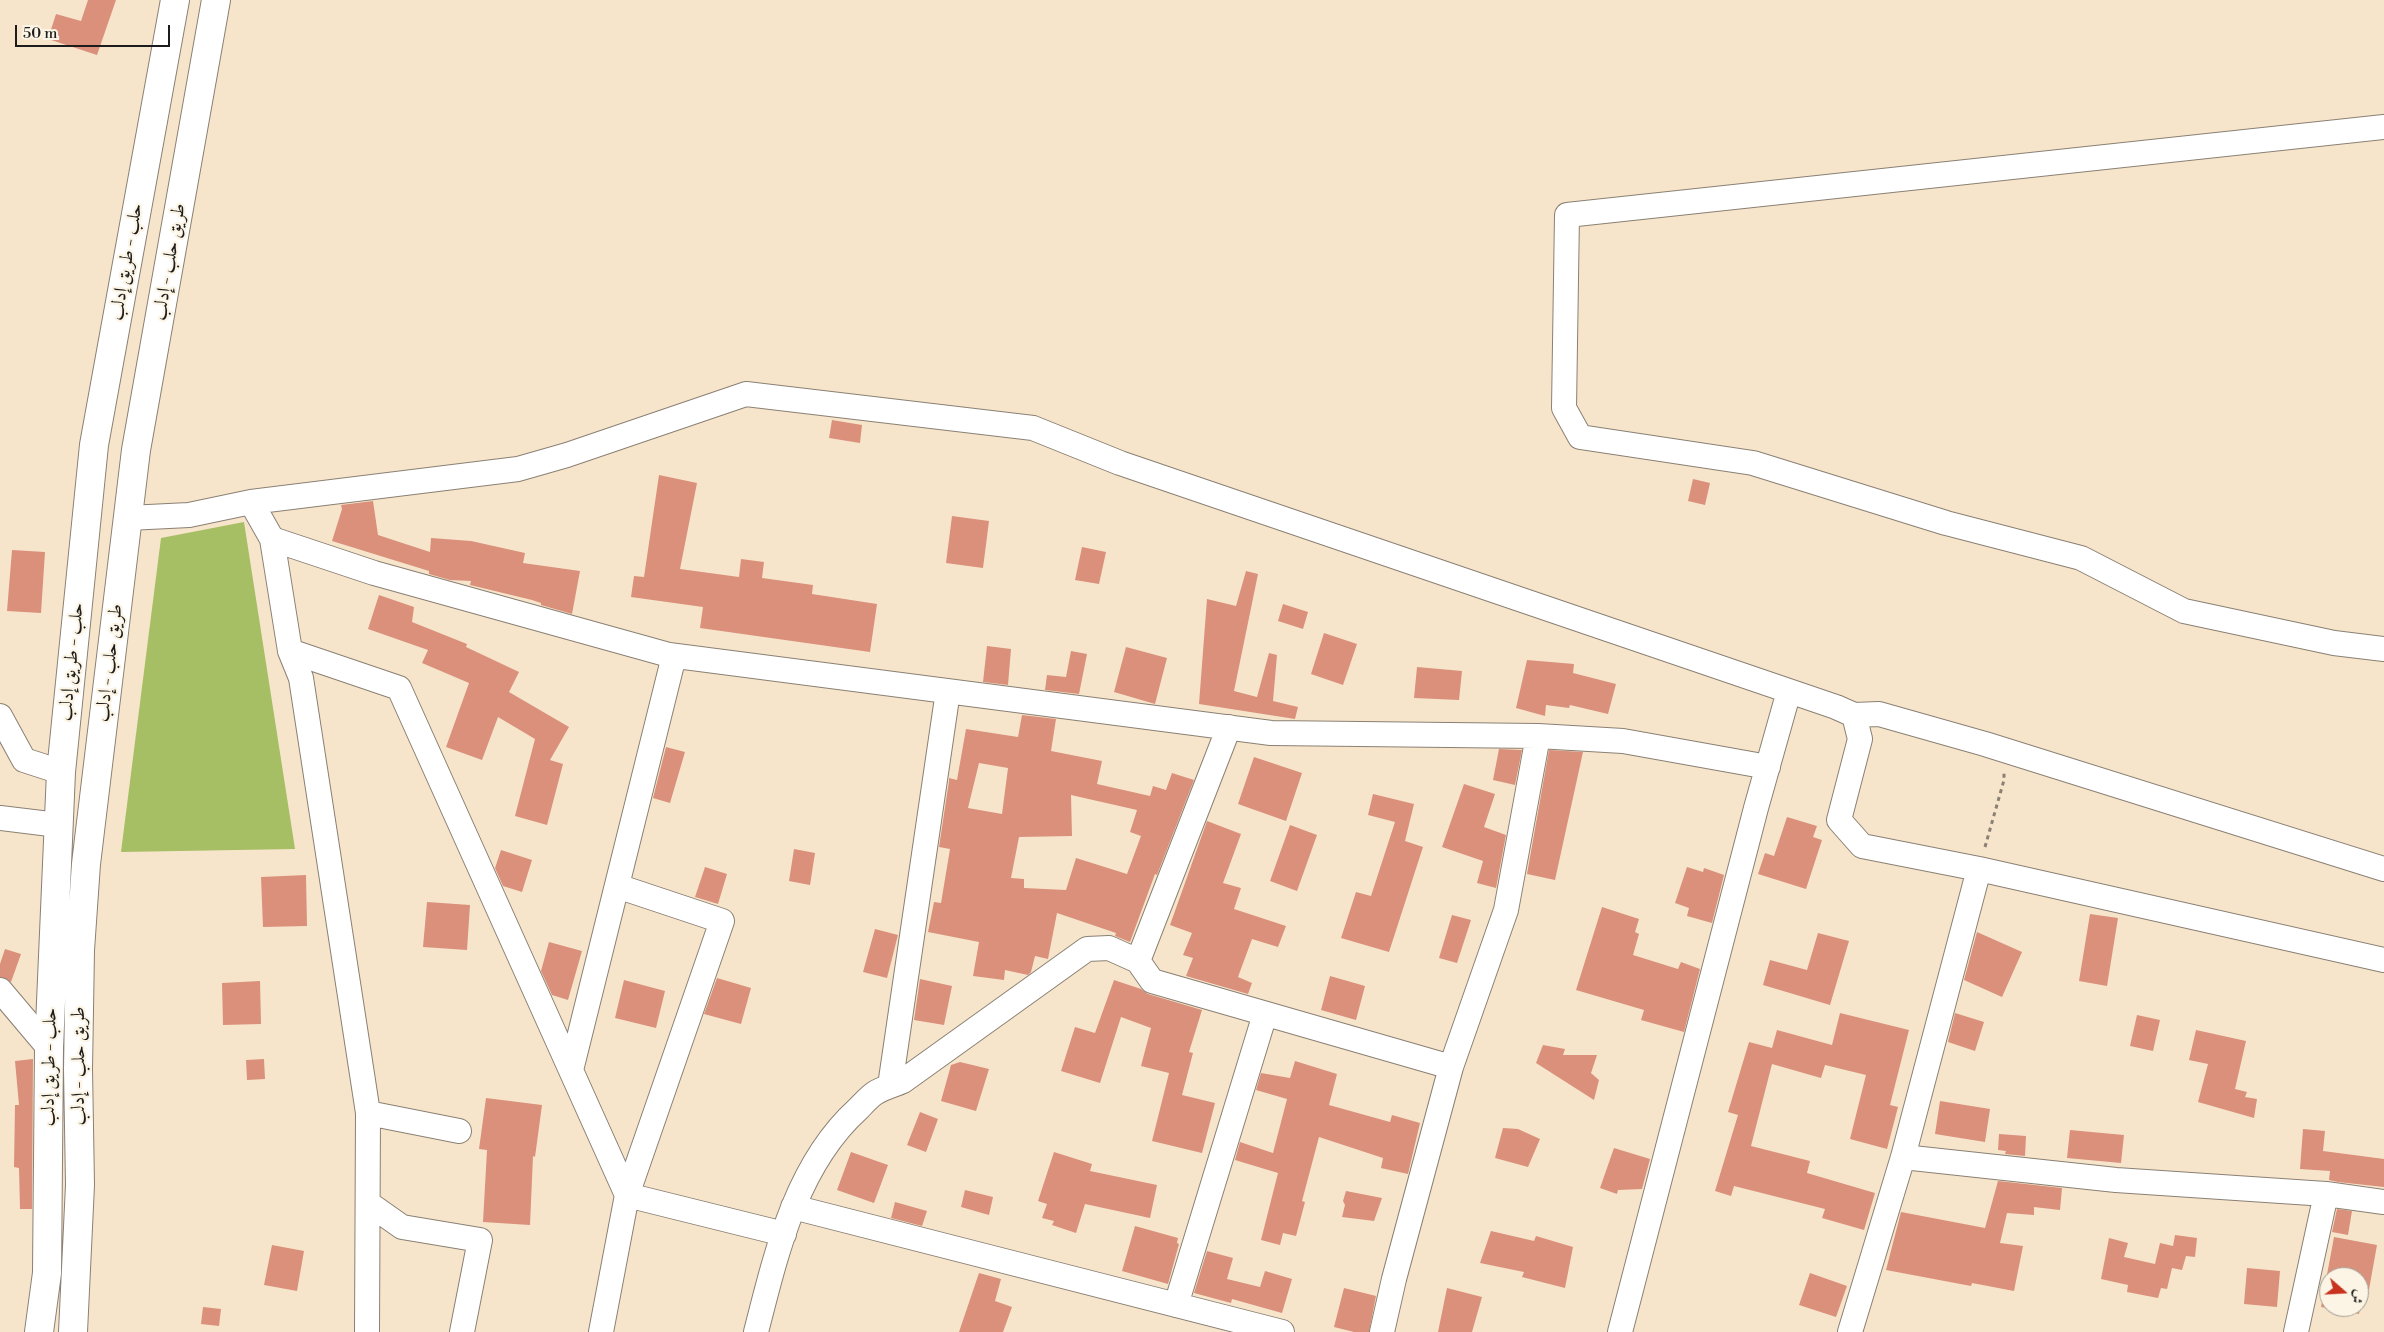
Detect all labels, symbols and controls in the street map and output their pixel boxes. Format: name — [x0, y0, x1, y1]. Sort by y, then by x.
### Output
scale bar — [18, 15, 172, 47]
text: 50 m — [23, 24, 57, 43]
street label: حلب - طريق إدلب — [105, 202, 149, 322]
street label: طريق حلب - إدلب — [148, 202, 192, 322]
street label: حلب - طريق إدلب — [54, 602, 90, 722]
street label: طريق حلب - إدلب — [91, 603, 129, 723]
street label: حلب - طريق إدلب — [38, 1007, 62, 1127]
street label: طريق حلب - إدلب — [68, 1007, 90, 1125]
north arrow — [2319, 1267, 2369, 1317]
text: ش — [2346, 1287, 2368, 1306]

